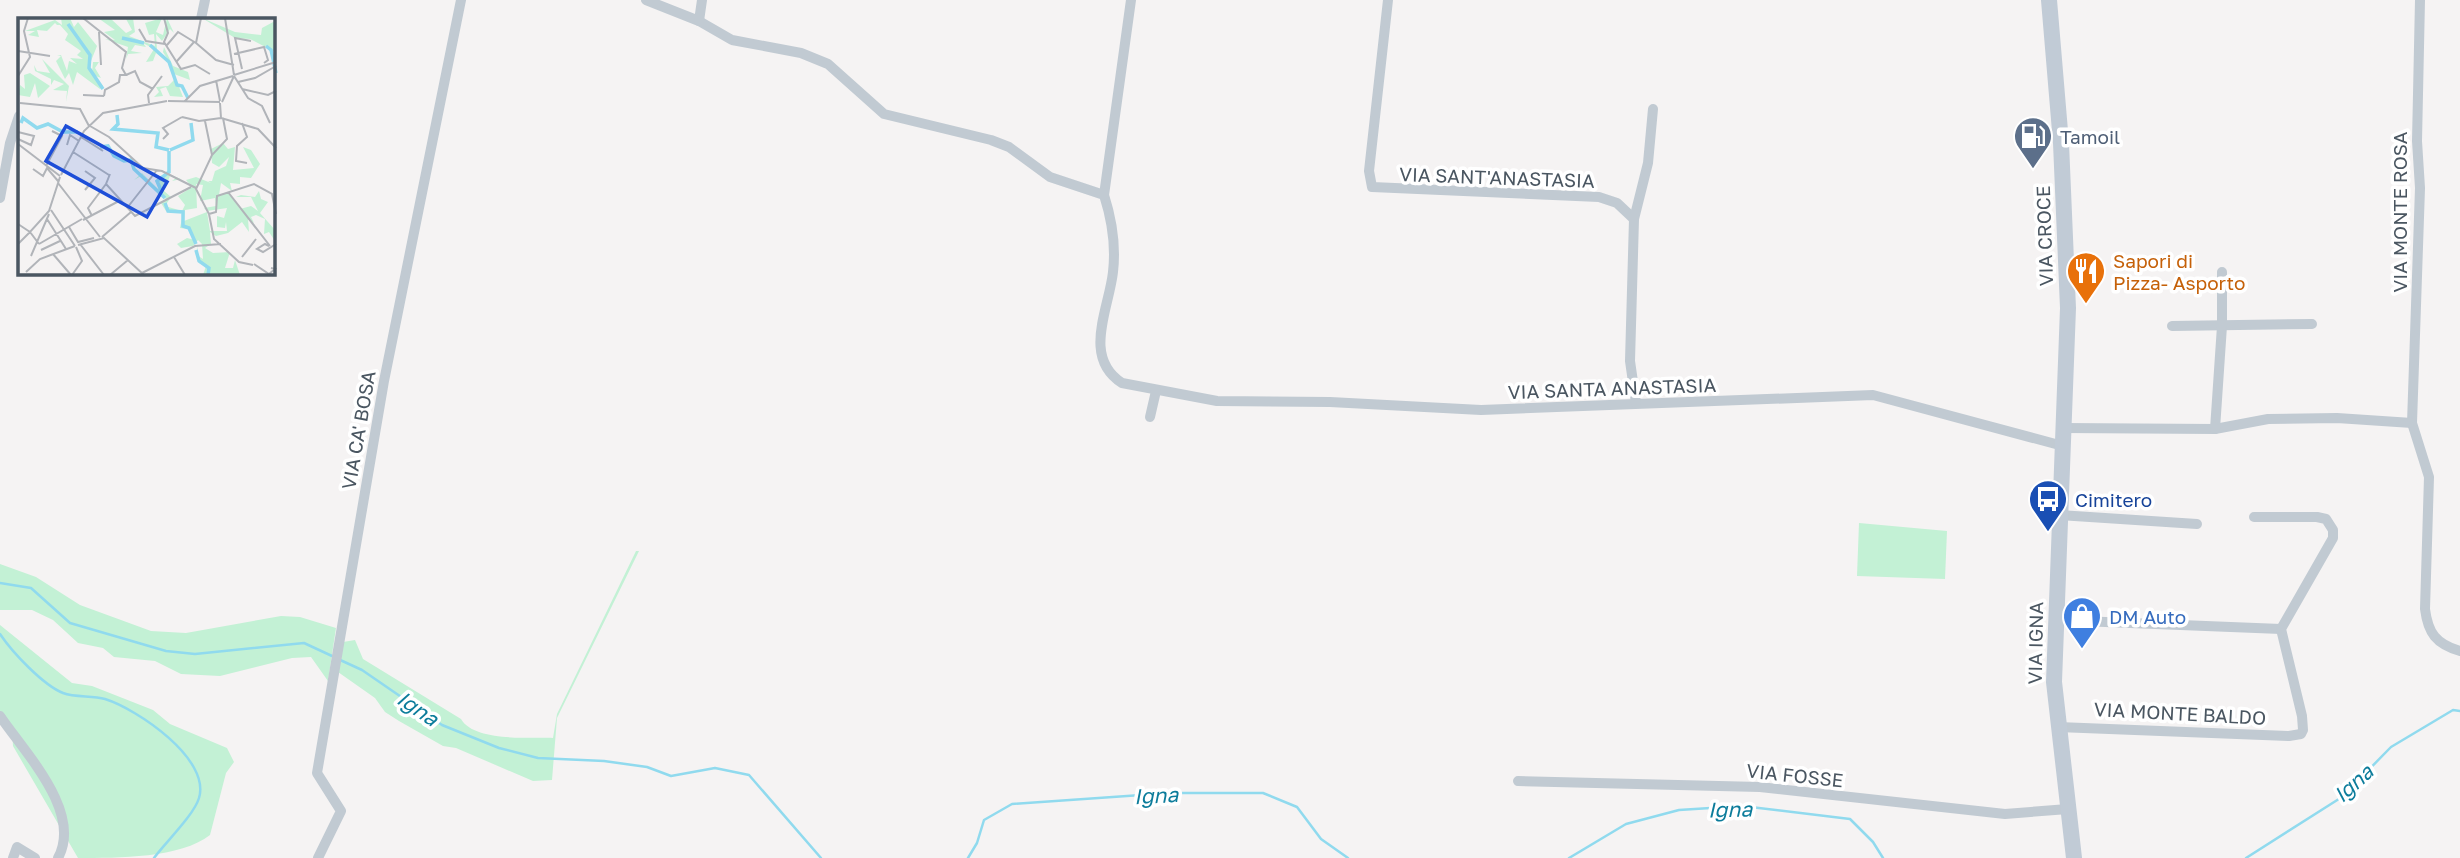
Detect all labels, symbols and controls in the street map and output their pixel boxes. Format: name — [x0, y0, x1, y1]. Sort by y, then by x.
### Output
inset map — [18, 18, 275, 275]
fuel station icon: Tamoil — [2012, 115, 2054, 170]
place label: Tamoil — [2060, 125, 2120, 148]
street label: VIA MONTE ROSA — [2388, 131, 2411, 292]
street label: VIA SANT'ANASTASIA — [1399, 162, 1595, 192]
street label: VIA CROCE — [2031, 185, 2057, 287]
place label: Sapori di Pizza- Asporto — [2113, 249, 2245, 294]
restaurant icon: Sapori di Pizza- Asporto — [2065, 250, 2107, 305]
street label: VIA CA' BOSA — [336, 369, 380, 491]
street label: VIA SANTA ANASTASIA — [1507, 373, 1717, 403]
bus stop icon: Cimitero — [2027, 478, 2069, 533]
place label: Cimitero — [2075, 488, 2152, 511]
shop icon: DM Auto — [2061, 595, 2103, 650]
street label: VIA IGNA — [2023, 601, 2047, 685]
place label: DM Auto — [2109, 605, 2186, 628]
water label: Igna — [392, 685, 445, 732]
street label: VIA MONTE BALDO — [2093, 697, 2267, 729]
street label: VIA FOSSE — [1745, 758, 1845, 792]
water label: Igna — [2328, 758, 2379, 807]
water label: Igna — [1133, 781, 1180, 809]
water label: Igna — [1708, 796, 1753, 822]

